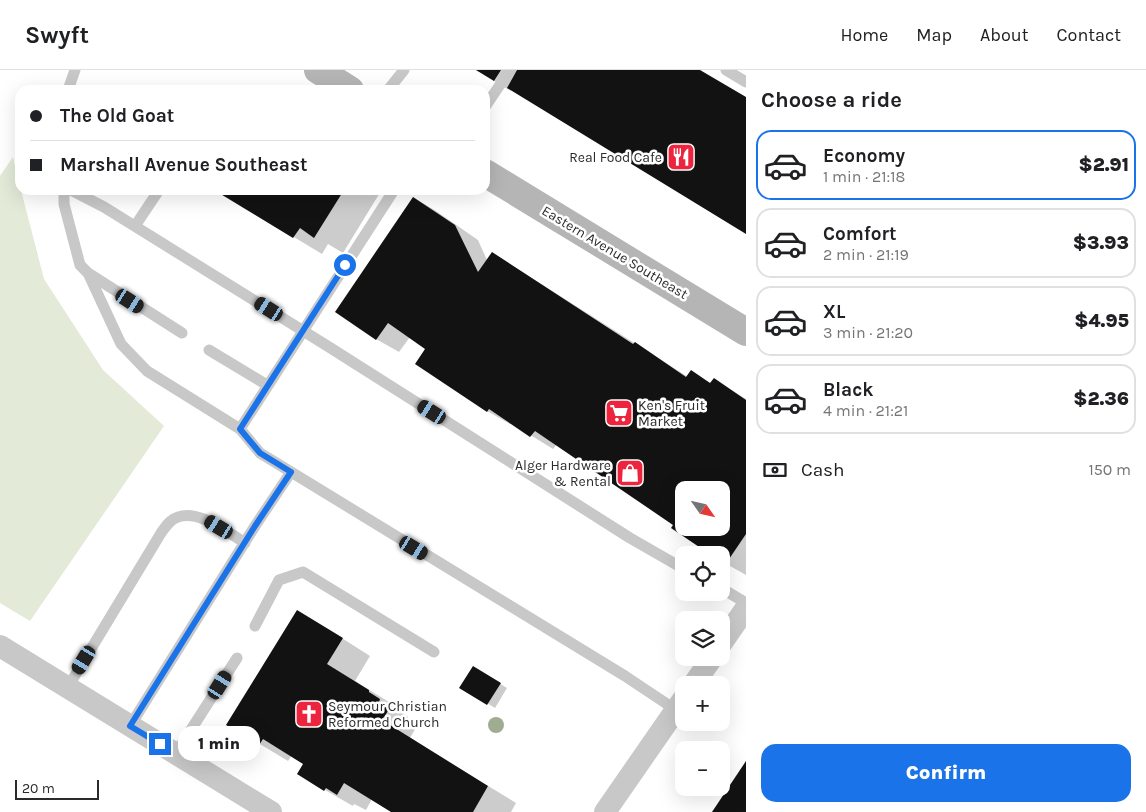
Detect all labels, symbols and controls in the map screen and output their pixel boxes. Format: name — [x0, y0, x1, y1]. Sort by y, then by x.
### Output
text: Swyft — [25, 21, 89, 49]
text: Home — [840, 24, 888, 46]
text: Map — [916, 24, 952, 46]
text: About — [980, 24, 1029, 46]
text: Contact — [1057, 24, 1121, 46]
text: Choose a ride — [761, 87, 902, 113]
text: The Old Goat — [60, 105, 174, 127]
restaurant icon: Real Food Cafe — [666, 142, 696, 172]
icon: car — [763, 143, 808, 188]
text: Economy — [823, 145, 905, 167]
place label: Real Food Cafe — [569, 149, 662, 166]
text: Marshall Avenue Southeast — [60, 154, 307, 176]
text: $2.91 — [1078, 154, 1129, 176]
text: 1 min · 21:18 — [823, 167, 905, 186]
street label: Eastern Avenue Southeast — [539, 202, 691, 303]
icon: car — [763, 221, 808, 266]
text: Comfort — [823, 223, 897, 245]
text: $3.93 — [1073, 232, 1129, 254]
text: 2 min · 21:19 — [823, 245, 909, 264]
route start — [334, 254, 356, 276]
car — [113, 287, 146, 315]
car — [252, 295, 285, 323]
icon: car — [763, 299, 808, 344]
text: XL — [823, 301, 845, 323]
text: $4.95 — [1074, 310, 1129, 332]
text: 3 min · 21:20 — [823, 323, 913, 342]
icon: car — [763, 377, 808, 422]
text: Black — [823, 379, 874, 401]
text: $2.36 — [1073, 388, 1129, 410]
place label: Ken's Fruit Market — [638, 397, 705, 430]
car — [415, 398, 448, 426]
supermarket icon: Ken's Fruit Market — [604, 398, 634, 428]
text: 4 min · 21:21 — [823, 401, 908, 420]
icon: cash — [761, 456, 789, 484]
place label: Alger Hardware & Rental — [515, 457, 611, 490]
shop icon: Alger Hardware & Rental — [615, 458, 645, 488]
text: Cash — [801, 459, 845, 481]
text: 150 m — [1088, 460, 1131, 479]
north arrow — [675, 481, 730, 536]
map controls — [675, 481, 730, 796]
car — [202, 513, 235, 541]
car — [397, 534, 430, 562]
button: locate — [675, 546, 730, 601]
button: layers — [675, 611, 730, 666]
car — [69, 643, 98, 677]
car — [205, 668, 234, 702]
button: + — [675, 676, 730, 731]
place label: Seymour Christian Reformed Church — [328, 698, 447, 731]
church icon: Seymour Christian Reformed Church — [294, 699, 324, 729]
callout: 1 min — [178, 726, 260, 762]
route end — [149, 733, 171, 755]
text: 1 min — [198, 734, 240, 753]
button: − — [675, 741, 730, 796]
button: Confirm — [761, 744, 1131, 802]
scale bar — [15, 777, 99, 800]
text: 20 m — [22, 780, 55, 797]

